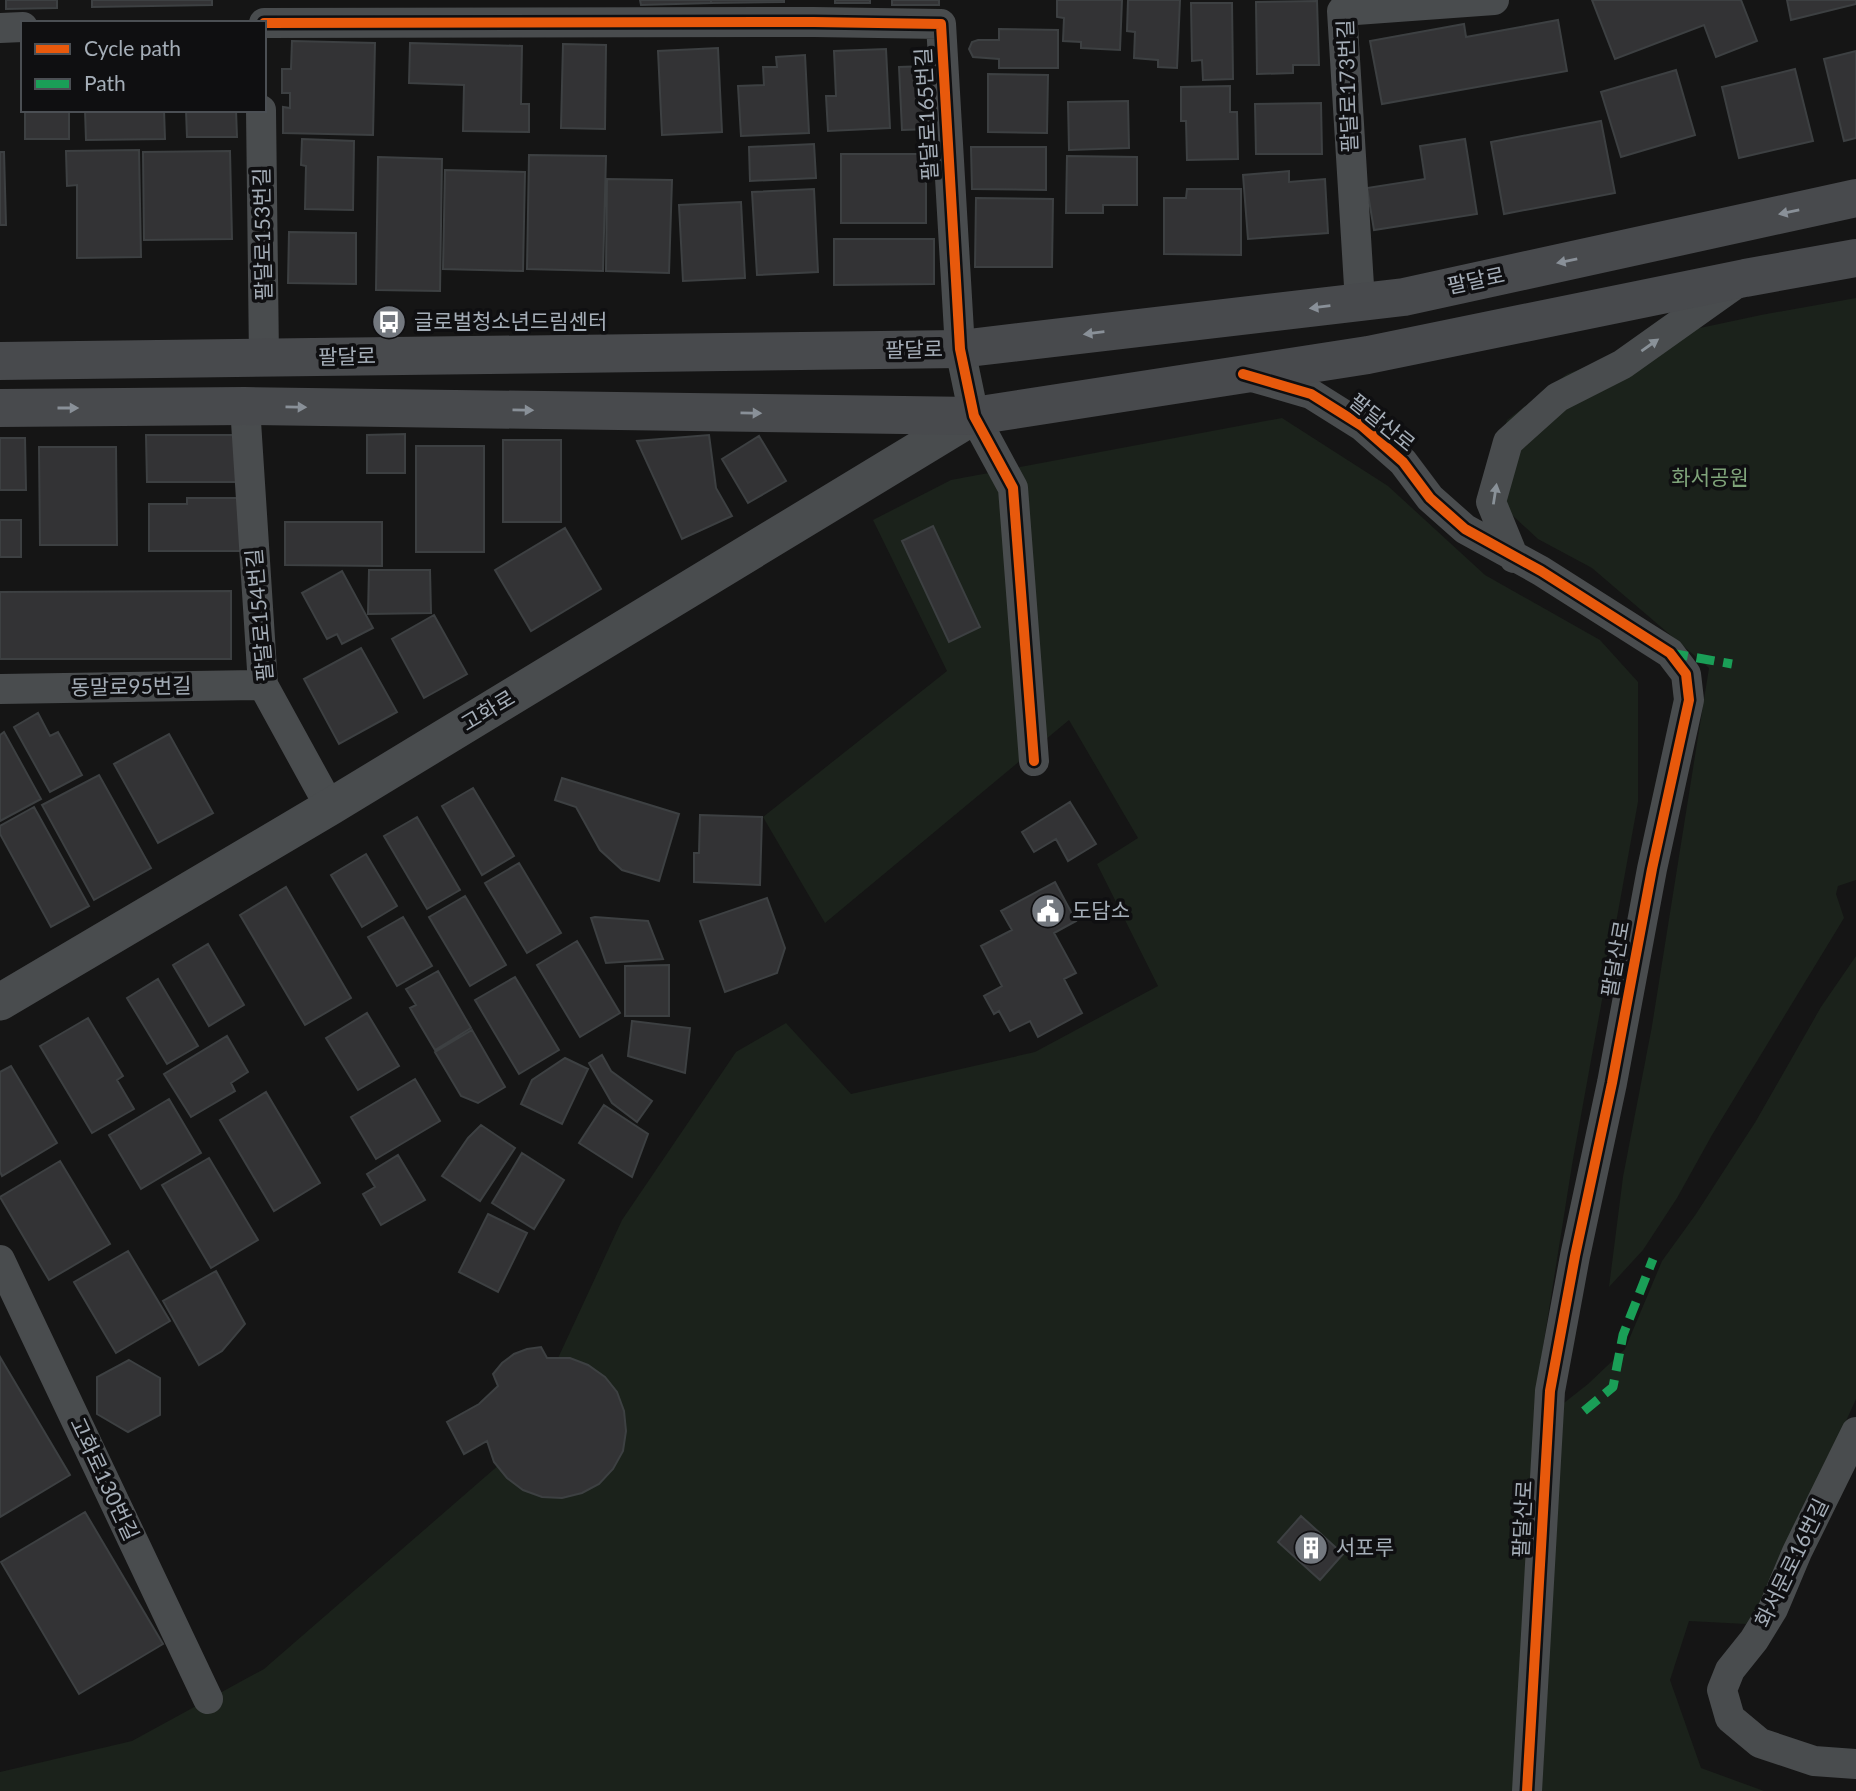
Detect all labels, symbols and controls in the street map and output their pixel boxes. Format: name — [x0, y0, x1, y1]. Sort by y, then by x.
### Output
street label: 팔달로173번길 — [1332, 19, 1361, 153]
legend — [21, 21, 266, 112]
text: Cycle path — [84, 35, 181, 60]
street label: 팔달로165번길 — [910, 47, 941, 181]
text: Path — [84, 70, 126, 95]
street label: 팔달로153번길 — [248, 167, 275, 301]
one-way arrow — [1778, 207, 1800, 218]
one-way arrow — [1556, 256, 1578, 267]
street label: 팔달로 — [1445, 261, 1507, 298]
one-way arrow — [1308, 301, 1330, 312]
bus stop icon: 글로벌청소년드림센터 — [370, 303, 408, 341]
place label: 글로벌청소년드림센터 — [414, 308, 607, 333]
one-way arrow — [1083, 328, 1105, 339]
street label: 팔달로 — [885, 335, 943, 362]
one-way arrow — [1641, 338, 1659, 352]
street label: 팔달로 — [318, 342, 376, 369]
street label: 팔달산로 — [1345, 388, 1421, 456]
one-way arrow — [285, 401, 307, 413]
one-way arrow — [57, 402, 79, 414]
one-way arrow — [512, 404, 534, 416]
one-way arrow — [740, 407, 762, 419]
park label: 화서공원 — [1671, 464, 1749, 489]
one-way arrow — [1490, 483, 1501, 505]
street label: 팔달로154번길 — [240, 548, 277, 683]
street label: 동말로95번길 — [70, 672, 192, 699]
street label: 고화로 — [456, 684, 519, 735]
public building icon: 도담소 — [1029, 892, 1067, 930]
place label: 도담소 — [1072, 897, 1130, 922]
street label: 팔달산로 — [1596, 919, 1634, 999]
street label: 고화로130번길 — [66, 1413, 145, 1544]
street label: 팔달산로 — [1507, 1480, 1536, 1558]
street label: 화서문로16번길 — [1749, 1494, 1833, 1631]
building icon: 서포루 — [1292, 1529, 1330, 1567]
place label: 서포루 — [1336, 1534, 1394, 1559]

